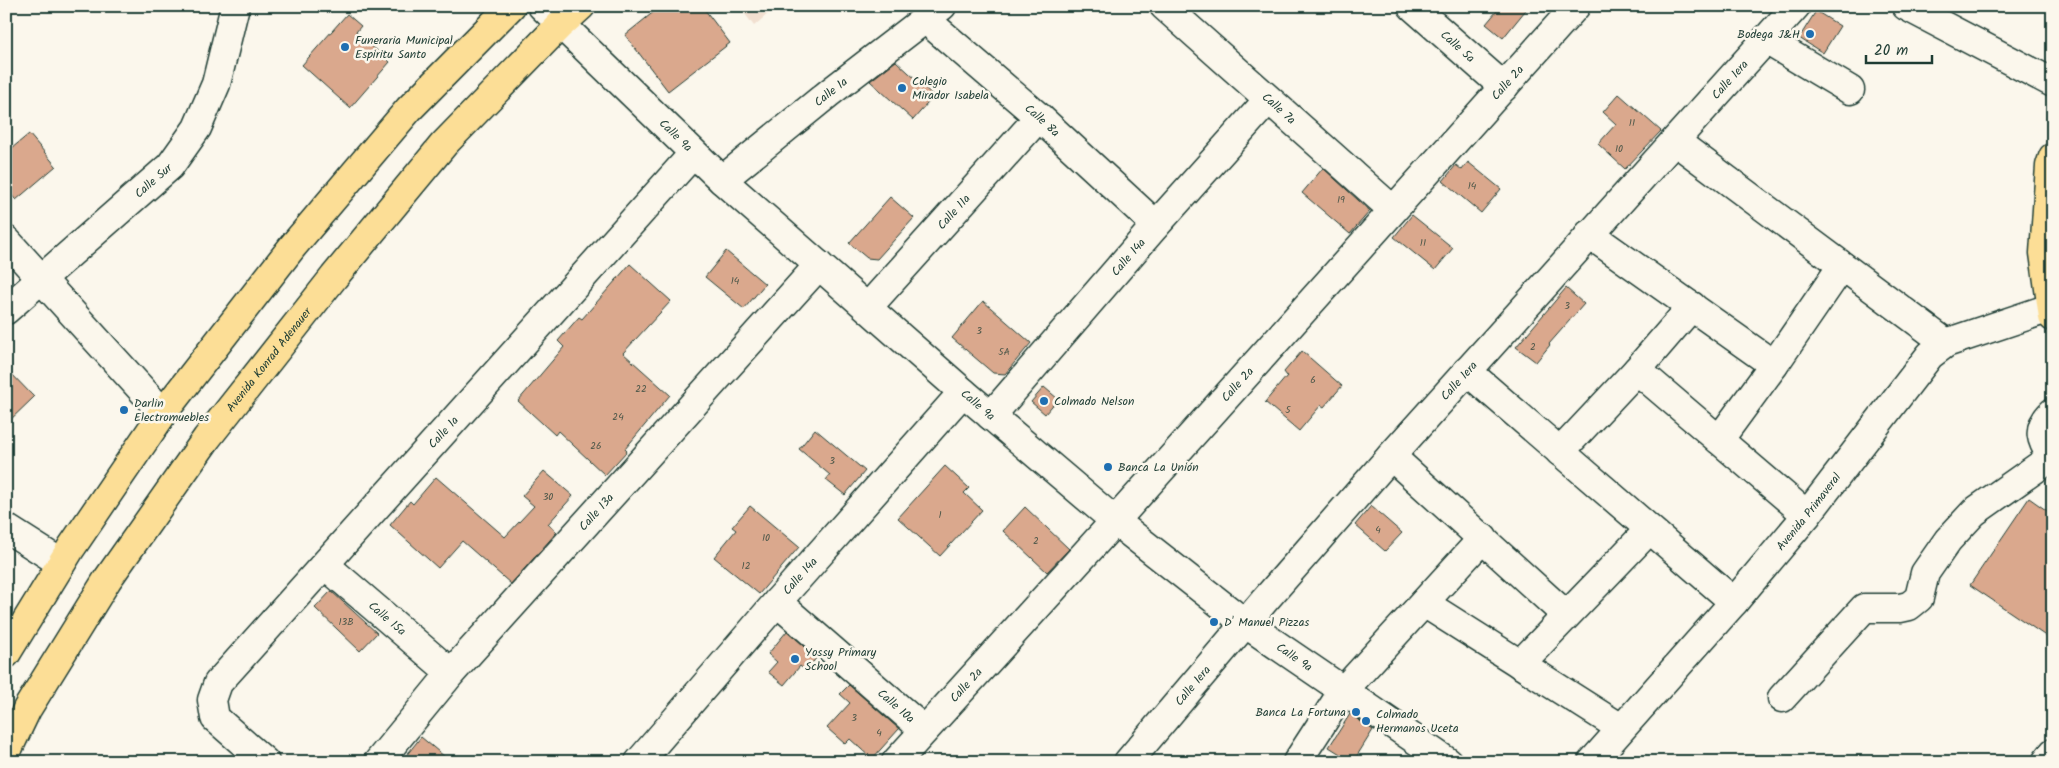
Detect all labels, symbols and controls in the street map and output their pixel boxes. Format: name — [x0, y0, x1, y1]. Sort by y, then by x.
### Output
place label: Bodega J&H — [1737, 25, 1800, 44]
street label: Calle 5a — [1436, 26, 1479, 68]
marker: Bodega J&H — [1804, 28, 1816, 40]
place label: Funeraria Municipal Espiritu Santo — [355, 31, 453, 64]
scale bar — [1866, 32, 1933, 64]
text: 20 m — [1874, 39, 1908, 63]
marker: Funeraria Municipal Espiritu Santo — [339, 41, 351, 53]
street label: Calle 1era — [1707, 55, 1753, 104]
street label: Calle 2a — [1487, 61, 1529, 105]
place label: Colegio Mirador Isabela — [912, 72, 989, 105]
street label: Calle 1a — [810, 73, 852, 112]
marker: Colegio Mirador Isabela — [896, 82, 908, 94]
street label: Calle 7a — [1257, 88, 1300, 129]
street label: Calle 8a — [1020, 100, 1064, 142]
street label: Calle 9a — [654, 115, 697, 157]
house number: 11 — [1629, 115, 1635, 131]
house number: 10 — [1615, 141, 1623, 157]
street label: Calle Sur — [130, 158, 178, 203]
house number: 14 — [1468, 178, 1477, 194]
street label: Calle 11a — [933, 190, 975, 234]
house number: 19 — [1337, 192, 1345, 208]
street label: Calle 14a — [1107, 234, 1151, 281]
house number: 11 — [1420, 235, 1426, 251]
house number: 14 — [731, 273, 740, 289]
house number: 3 — [1564, 298, 1570, 314]
street label: Avenida Konrad Adenauer — [222, 303, 317, 416]
house number: 3 — [976, 323, 982, 339]
house number: 2 — [1530, 339, 1536, 355]
house number: 5A — [998, 344, 1010, 360]
street label: Calle 1era — [1436, 357, 1483, 405]
street label: Calle 2a — [1217, 363, 1259, 407]
house number: 6 — [1310, 372, 1316, 388]
house number: 22 — [635, 381, 647, 397]
street label: Calle 9a — [956, 385, 1000, 426]
place label: Colmado Nelson — [1054, 392, 1134, 411]
place label: Darlin Electromuebles — [134, 394, 209, 427]
marker: Colmado Nelson — [1038, 395, 1050, 407]
house number: 5 — [1285, 402, 1291, 418]
marker: Darlin Electromuebles — [118, 404, 130, 416]
house number: 24 — [612, 409, 624, 425]
street label: Calle 1a — [424, 412, 464, 453]
house number: 26 — [590, 438, 602, 454]
house number: 3 — [829, 453, 835, 469]
place label: Banca La Unión — [1118, 458, 1199, 477]
marker: Banca La Unión — [1102, 461, 1114, 473]
street label: Avenida Primaveral — [1772, 469, 1846, 555]
house number: 30 — [543, 489, 553, 505]
street label: Calle 13a — [574, 489, 619, 535]
house number: 1 — [938, 507, 942, 523]
house number: 4 — [1375, 522, 1381, 538]
house number: 10 — [762, 530, 770, 546]
house number: 2 — [1033, 533, 1039, 549]
street label: Calle 14a — [778, 553, 823, 599]
house number: 12 — [742, 558, 751, 574]
street label: Calle 15a — [364, 597, 410, 641]
place label: D' Manuel Pizzas — [1224, 613, 1309, 632]
house number: 13B — [338, 614, 354, 630]
marker: D' Manuel Pizzas — [1208, 616, 1220, 628]
street label: Calle 9a — [1272, 638, 1317, 677]
place label: Yossy Primary School — [805, 643, 876, 676]
marker: Yossy Primary School — [789, 653, 801, 665]
street label: Calle 1era — [1170, 661, 1216, 710]
street label: Calle 2a — [945, 663, 988, 707]
street label: Calle 10a — [873, 684, 919, 728]
place label: Banca La Fortuna — [1255, 703, 1346, 722]
place label: Colmado Hermanos Uceta — [1376, 705, 1459, 738]
marker: Banca La Fortuna — [1350, 706, 1362, 718]
house number: 3 — [851, 710, 857, 726]
marker: Colmado Hermanos Uceta — [1360, 715, 1372, 727]
house number: 4 — [876, 725, 882, 741]

